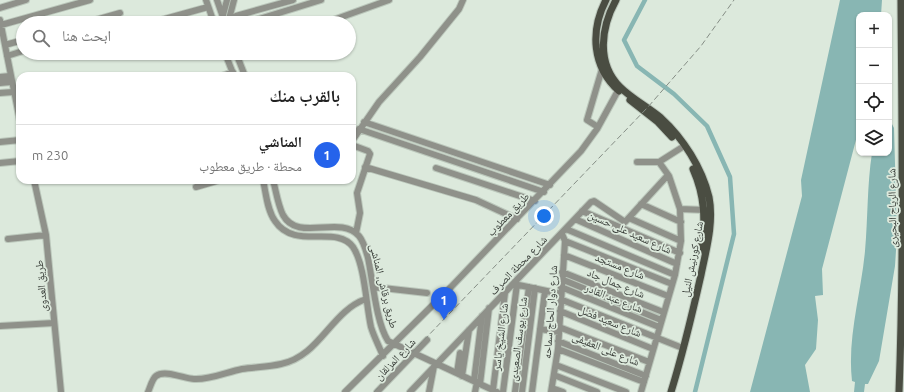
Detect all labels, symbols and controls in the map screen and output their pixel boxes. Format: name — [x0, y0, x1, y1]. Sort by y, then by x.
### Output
map controls — [856, 12, 892, 156]
button: + — [856, 12, 892, 48]
search box — [16, 16, 356, 60]
icon: search — [30, 27, 52, 49]
text: ابحث هنا — [62, 27, 111, 44]
button: − — [856, 48, 892, 84]
button: locate — [856, 84, 892, 120]
text: بالقرب منك — [270, 86, 340, 105]
button: layers — [856, 120, 892, 156]
text: المناشي — [259, 133, 302, 150]
text: 230 m — [32, 148, 68, 162]
text: 1 — [323, 148, 331, 162]
text: محطة · طريق معطوب — [199, 159, 302, 173]
street label: شارع الرياح البحيرى — [885, 168, 900, 248]
street label: طريق معطوب — [485, 190, 532, 239]
your location — [534, 206, 554, 226]
street label: شارع سعيد على حسين — [586, 208, 674, 257]
street label: شارع كورنيش النيل — [679, 220, 706, 298]
street label: شارع محطة الصرف — [487, 233, 550, 298]
street label: طريق برقاش, المناشى — [367, 243, 400, 330]
street label: شارع مستجد — [593, 251, 646, 282]
street label: طريق العدوى — [33, 260, 50, 312]
street label: شارع دوار الحاج سماحه — [541, 265, 560, 359]
street label: شارع جمال جاد — [585, 266, 647, 301]
street label: شارع عبد القادر — [582, 281, 644, 316]
pin: 1 — [431, 287, 457, 320]
street label: شارع يوسف الصعيدى — [507, 296, 530, 382]
street label: شارع الشيخ ياسر — [490, 303, 511, 372]
street label: شارع سعيد فضل — [577, 303, 643, 340]
street label: شارع على العفيفى — [570, 330, 641, 369]
street label: شارع المزلقان — [372, 336, 419, 383]

